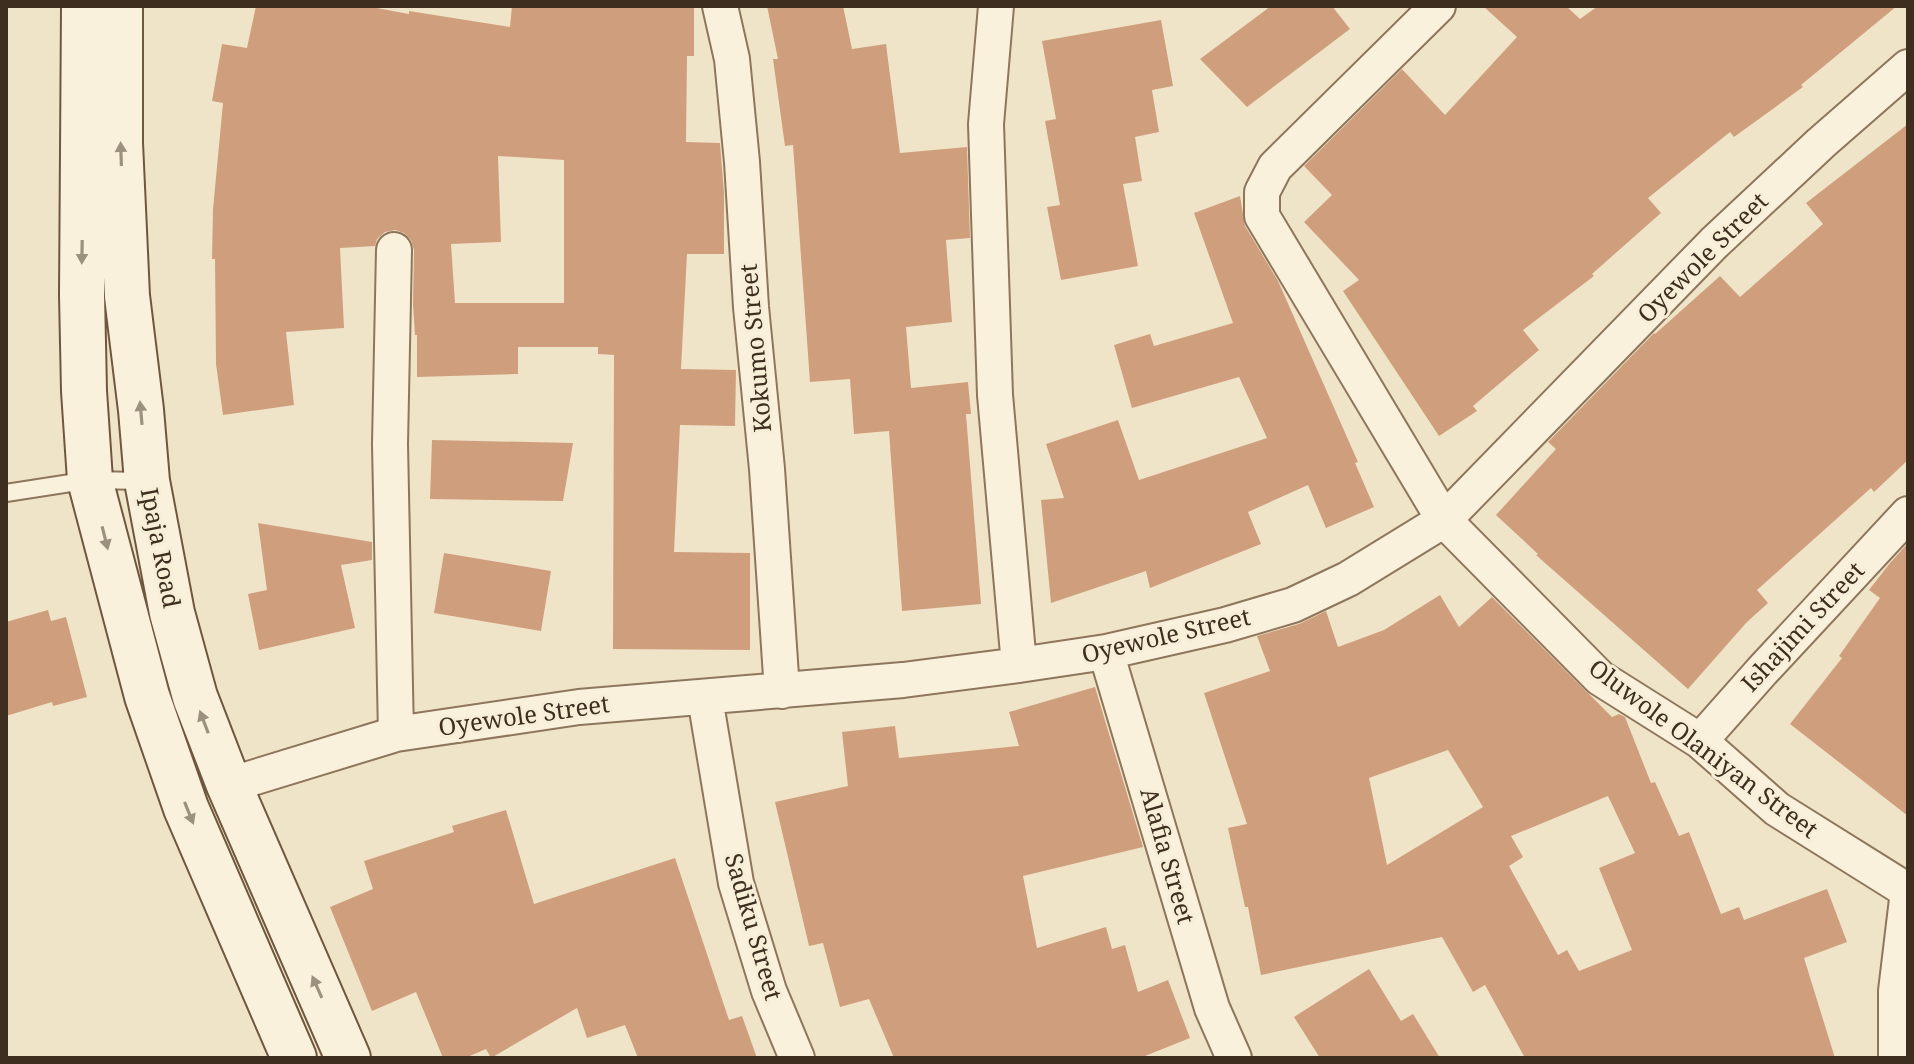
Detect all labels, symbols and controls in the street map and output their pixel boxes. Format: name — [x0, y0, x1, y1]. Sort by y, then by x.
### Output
one-way arrow — [114, 141, 127, 166]
street label: Oyewole Street — [1629, 184, 1774, 329]
one-way arrow — [76, 240, 89, 265]
street label: Kokumo Street — [731, 262, 778, 434]
one-way arrow — [134, 400, 147, 425]
street label: Ipaja Road — [134, 485, 189, 611]
one-way arrow — [100, 525, 112, 550]
street label: Ishajimi Street — [1733, 554, 1871, 698]
street label: Oyewole Street — [1078, 599, 1253, 670]
street label: Oluwole Olaniyan Street — [1582, 651, 1825, 845]
street label: Oyewole Street — [436, 686, 611, 743]
one-way arrow — [197, 710, 210, 734]
street label: Alafia Street — [1133, 784, 1204, 928]
one-way arrow — [182, 801, 195, 825]
street label: Sadiku Street — [718, 849, 791, 1004]
one-way arrow — [310, 975, 323, 998]

